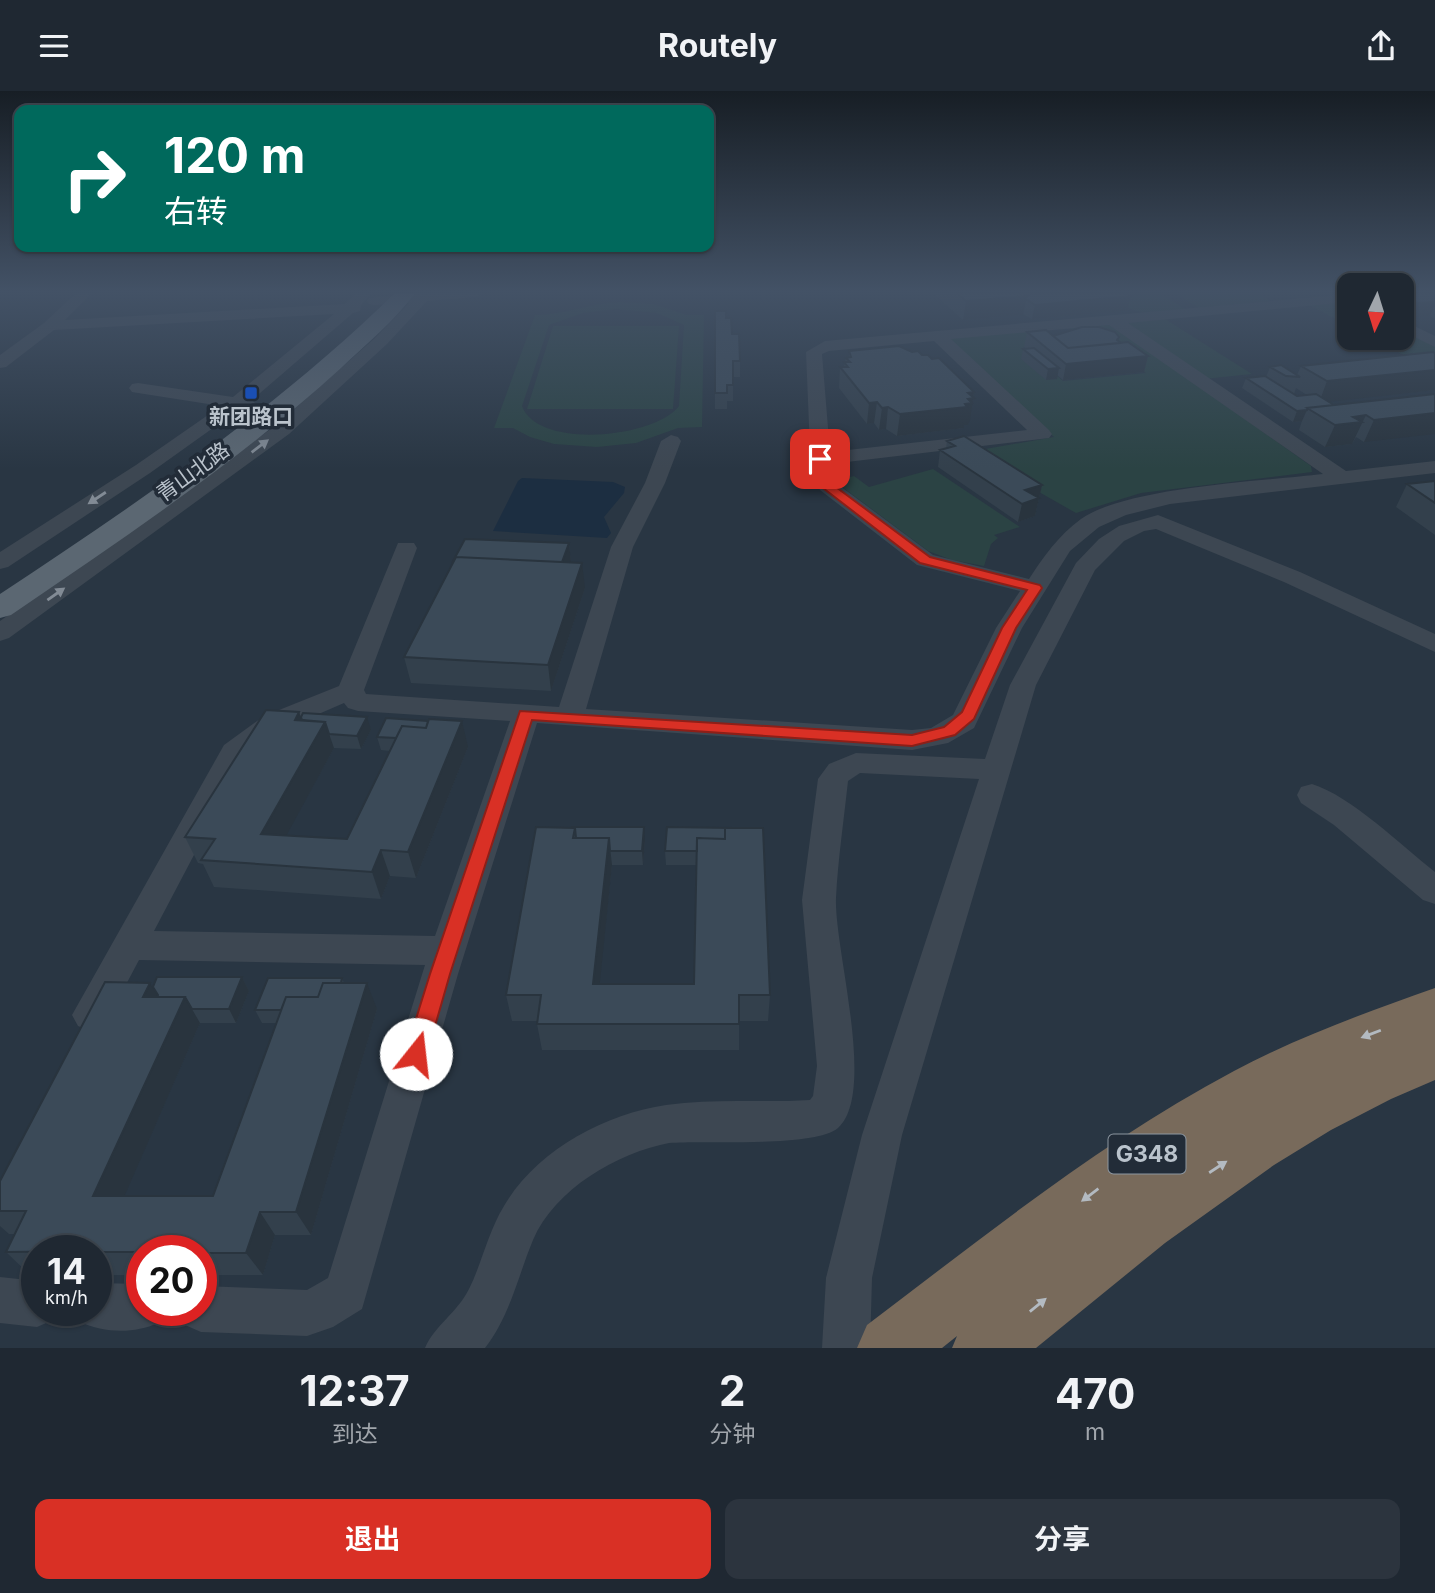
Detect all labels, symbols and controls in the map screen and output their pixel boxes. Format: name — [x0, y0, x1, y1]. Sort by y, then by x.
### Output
text: Routely — [658, 26, 777, 65]
icon: menu — [35, 27, 73, 65]
icon: share — [1362, 27, 1400, 65]
text: 120 m — [164, 126, 305, 185]
icon: right — [49, 133, 140, 224]
text: 右转 — [164, 192, 228, 231]
north arrow — [1337, 273, 1414, 350]
map controls — [1337, 273, 1414, 350]
marker: 新团路口 — [243, 385, 259, 401]
place label: 新团路口 — [209, 404, 293, 429]
pin — [790, 429, 850, 489]
street label: 青山北路 — [151, 437, 234, 506]
one-way arrow — [251, 439, 269, 453]
icon: arrive — [801, 440, 839, 478]
one-way arrow — [88, 491, 106, 505]
one-way arrow — [47, 587, 65, 601]
position arrow — [379, 1017, 453, 1091]
one-way arrow — [1361, 1029, 1382, 1040]
road number: G348 — [1108, 1135, 1186, 1173]
one-way arrow — [1209, 1160, 1228, 1173]
one-way arrow — [1081, 1188, 1099, 1203]
speed limit sign: 20 — [126, 1235, 217, 1326]
text: 14 — [47, 1250, 86, 1292]
text: km/h — [45, 1287, 88, 1308]
one-way arrow — [1029, 1298, 1047, 1313]
text: 12:37 — [300, 1365, 410, 1416]
text: 2 — [719, 1365, 746, 1416]
text: 470 — [1055, 1368, 1135, 1419]
text: m — [1085, 1418, 1105, 1446]
text: 到达 — [332, 1420, 378, 1448]
text: 分钟 — [709, 1420, 755, 1448]
button: 退出 — [35, 1499, 711, 1579]
button: 分享 — [725, 1499, 1400, 1579]

